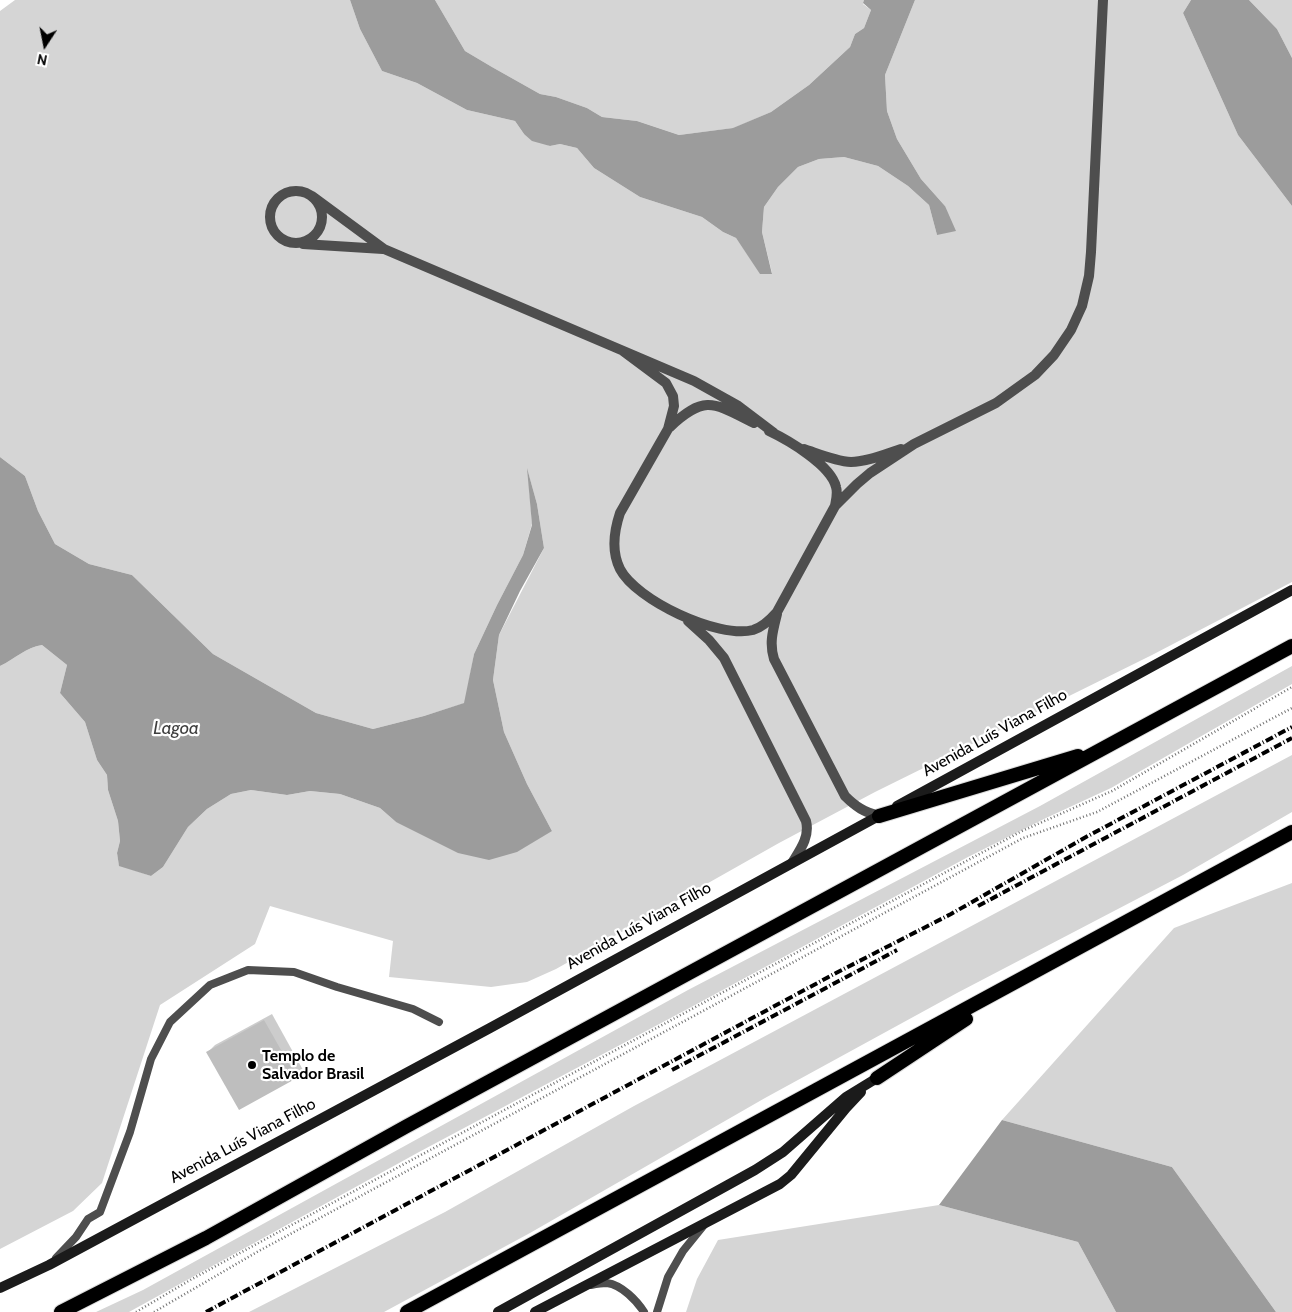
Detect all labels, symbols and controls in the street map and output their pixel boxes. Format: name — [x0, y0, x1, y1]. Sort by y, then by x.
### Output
north arrow — [20, 20, 70, 70]
text: N — [36, 50, 49, 70]
street label: Avenida Luís Viana Filho — [919, 685, 1071, 781]
water label: Lagoa — [153, 718, 199, 740]
street label: Avenida Luís Viana Filho — [563, 878, 715, 974]
place label: Templo de Salvador Brasil — [262, 1046, 364, 1084]
marker: Templo de Salvador Brasil — [246, 1059, 258, 1071]
street label: Avenida Luís Viana Filho — [167, 1094, 319, 1188]

